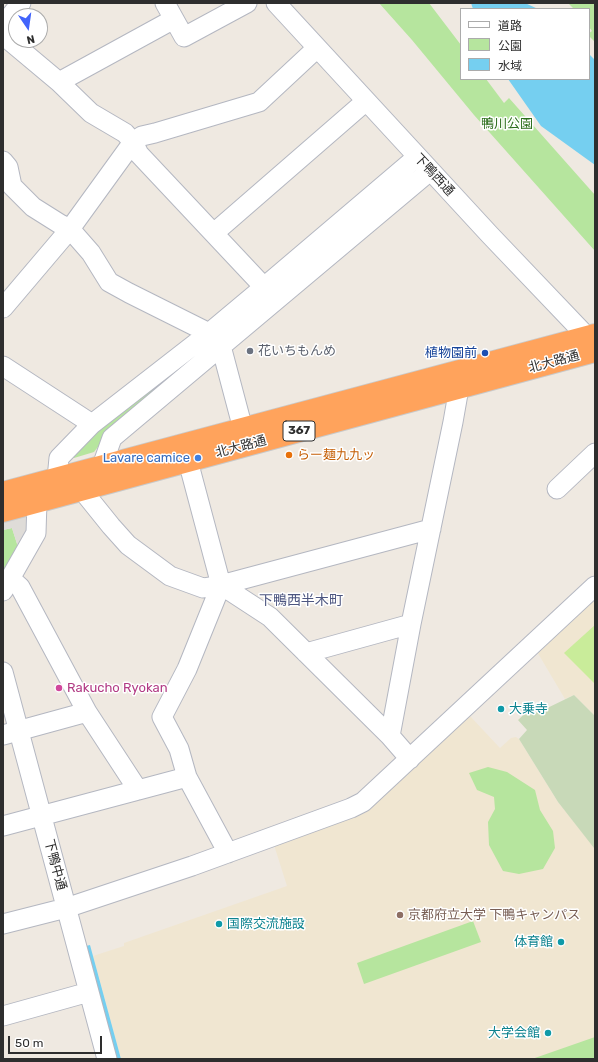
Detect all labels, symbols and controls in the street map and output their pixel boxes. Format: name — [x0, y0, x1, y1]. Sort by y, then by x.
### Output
north arrow — [8, 8, 48, 48]
legend — [460, 8, 590, 80]
text: 道路 — [498, 19, 522, 33]
text: N — [25, 32, 36, 46]
text: 公園 — [498, 39, 522, 53]
text: 水域 — [498, 59, 522, 73]
park label: 鴨川公園 — [481, 116, 533, 132]
street label: 下鴨西通 — [411, 151, 457, 199]
place label: 花いちもんめ — [258, 343, 336, 359]
place label: 植物園前 — [425, 345, 477, 361]
marker: 花いちもんめ — [245, 346, 255, 356]
marker: 植物園前 — [480, 348, 490, 358]
street label: 北大路通 — [527, 348, 581, 376]
road number: 367 — [283, 421, 315, 441]
street label: 北大路通 — [214, 433, 268, 461]
place label: らー麺九九ッ — [297, 447, 375, 463]
place label: Lavare camice — [103, 450, 190, 466]
marker: らー麺九九ッ — [284, 450, 294, 460]
marker: Lavare camice — [193, 453, 203, 463]
district label: 下鴨西半木町 — [259, 593, 343, 609]
place label: Rakucho Ryokan — [67, 680, 168, 696]
marker: Rakucho Ryokan — [54, 683, 64, 693]
place label: 大乗寺 — [509, 701, 548, 717]
marker: 大乗寺 — [496, 704, 506, 714]
street label: 下鴨中通 — [41, 838, 69, 892]
place label: 京都府立大学 下鴨キャンパス — [408, 907, 580, 923]
marker: 京都府立大学 下鴨キャンパス — [395, 910, 405, 920]
place label: 国際交流施設 — [227, 916, 305, 932]
marker: 国際交流施設 — [214, 919, 224, 929]
place label: 体育館 — [514, 934, 553, 950]
marker: 体育館 — [556, 937, 566, 947]
place label: 大学会館 — [488, 1025, 540, 1041]
scale bar — [10, 1028, 104, 1054]
marker: 大学会館 — [543, 1028, 553, 1038]
text: 50 m — [15, 1036, 43, 1050]

